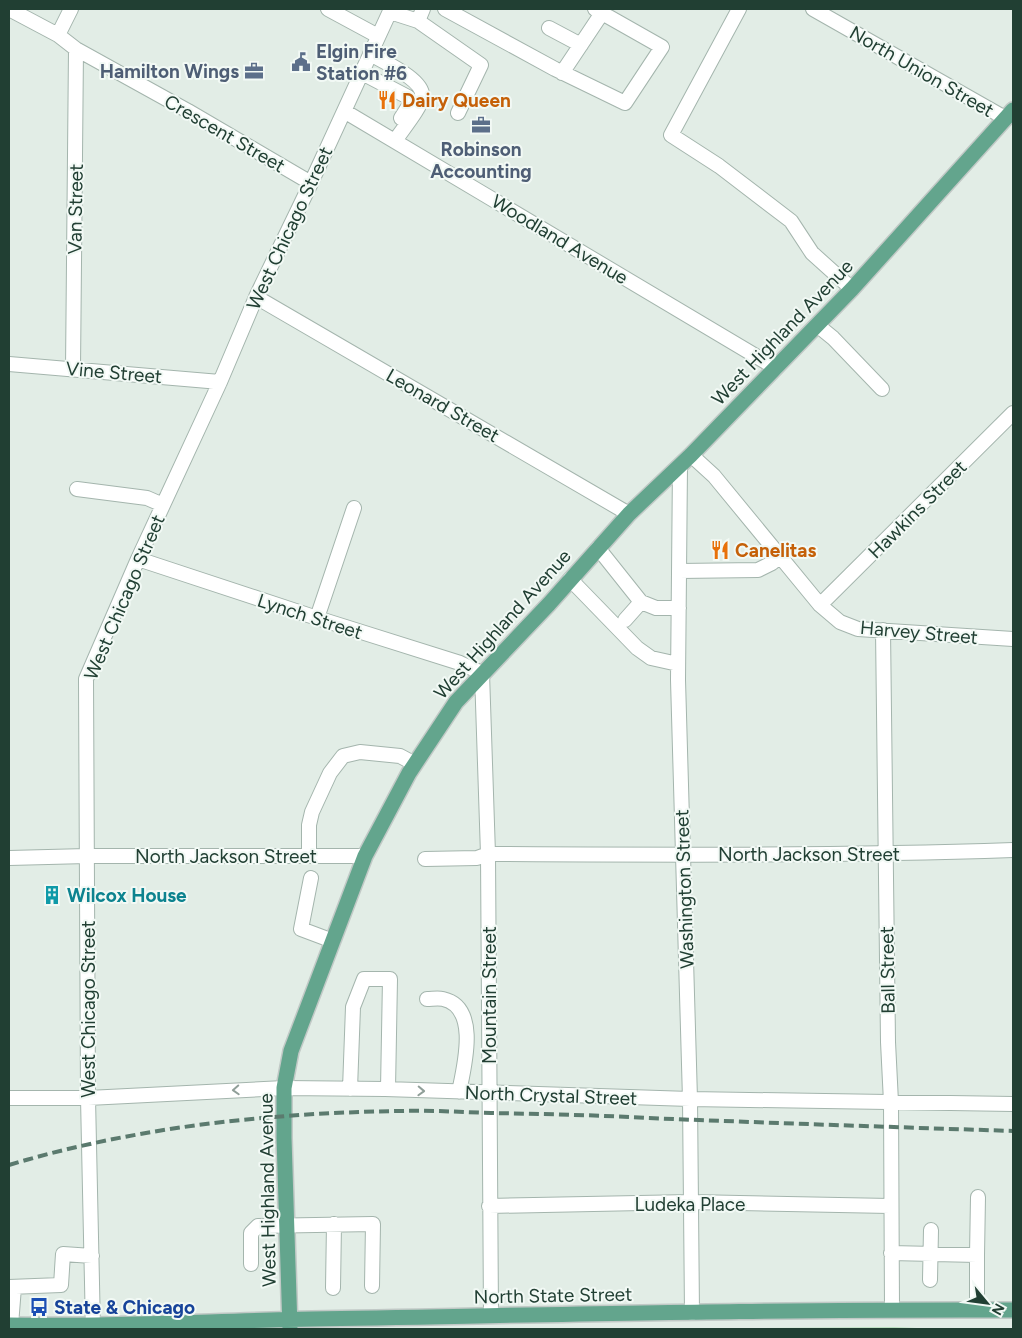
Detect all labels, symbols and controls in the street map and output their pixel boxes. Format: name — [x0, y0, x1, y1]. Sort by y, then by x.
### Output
street label: North Union Street — [846, 21, 998, 122]
place label: Elgin Fire Station #6 — [316, 40, 407, 85]
public building icon: Elgin Fire Station #6 — [290, 51, 312, 73]
place label: Hamilton Wings — [100, 60, 239, 83]
office icon: Hamilton Wings — [243, 60, 265, 82]
restaurant icon: Dairy Queen — [376, 89, 398, 111]
place label: Dairy Queen — [402, 89, 511, 112]
street label: Crescent Street — [160, 90, 289, 177]
office icon: Robinson Accounting — [470, 114, 492, 136]
place label: Robinson Accounting — [430, 138, 532, 183]
street label: West Chicago Street — [242, 143, 337, 313]
street label: Van Street — [63, 164, 88, 254]
street label: Woodland Avenue — [487, 190, 632, 289]
street label: West Highland Avenue — [707, 255, 858, 410]
street label: Vine Street — [65, 357, 163, 388]
street label: Leonard Street — [382, 364, 503, 447]
street label: Hawkins Street — [863, 455, 971, 563]
street label: West Chicago Street — [79, 511, 170, 683]
restaurant icon: Canelitas — [709, 539, 731, 561]
place label: Canelitas — [735, 539, 816, 562]
street label: West Highland Avenue — [429, 545, 576, 704]
street label: Lynch Street — [254, 589, 365, 644]
street label: Harvey Street — [859, 616, 979, 649]
street label: Washington Street — [670, 809, 699, 969]
street label: North Jackson Street — [718, 843, 900, 866]
street label: North Jackson Street — [135, 845, 317, 868]
building icon: Wilcox House — [41, 884, 63, 906]
place label: Wilcox House — [67, 884, 187, 907]
street label: West Chicago Street — [77, 920, 100, 1098]
street label: Mountain Street — [478, 926, 501, 1064]
street label: Ball Street — [875, 926, 900, 1014]
street label: North Crystal Street — [464, 1081, 638, 1110]
one-way arrow — [231, 1085, 239, 1096]
one-way arrow — [417, 1085, 425, 1096]
street label: West Highland Avenue — [254, 1093, 281, 1287]
street label: Ludeka Place — [635, 1193, 745, 1216]
north arrow — [962, 1278, 1012, 1328]
street label: North State Street — [474, 1283, 632, 1308]
bus stop icon: State & Chicago — [28, 1296, 50, 1318]
place label: State & Chicago — [54, 1296, 195, 1319]
text: N — [988, 1300, 1008, 1318]

